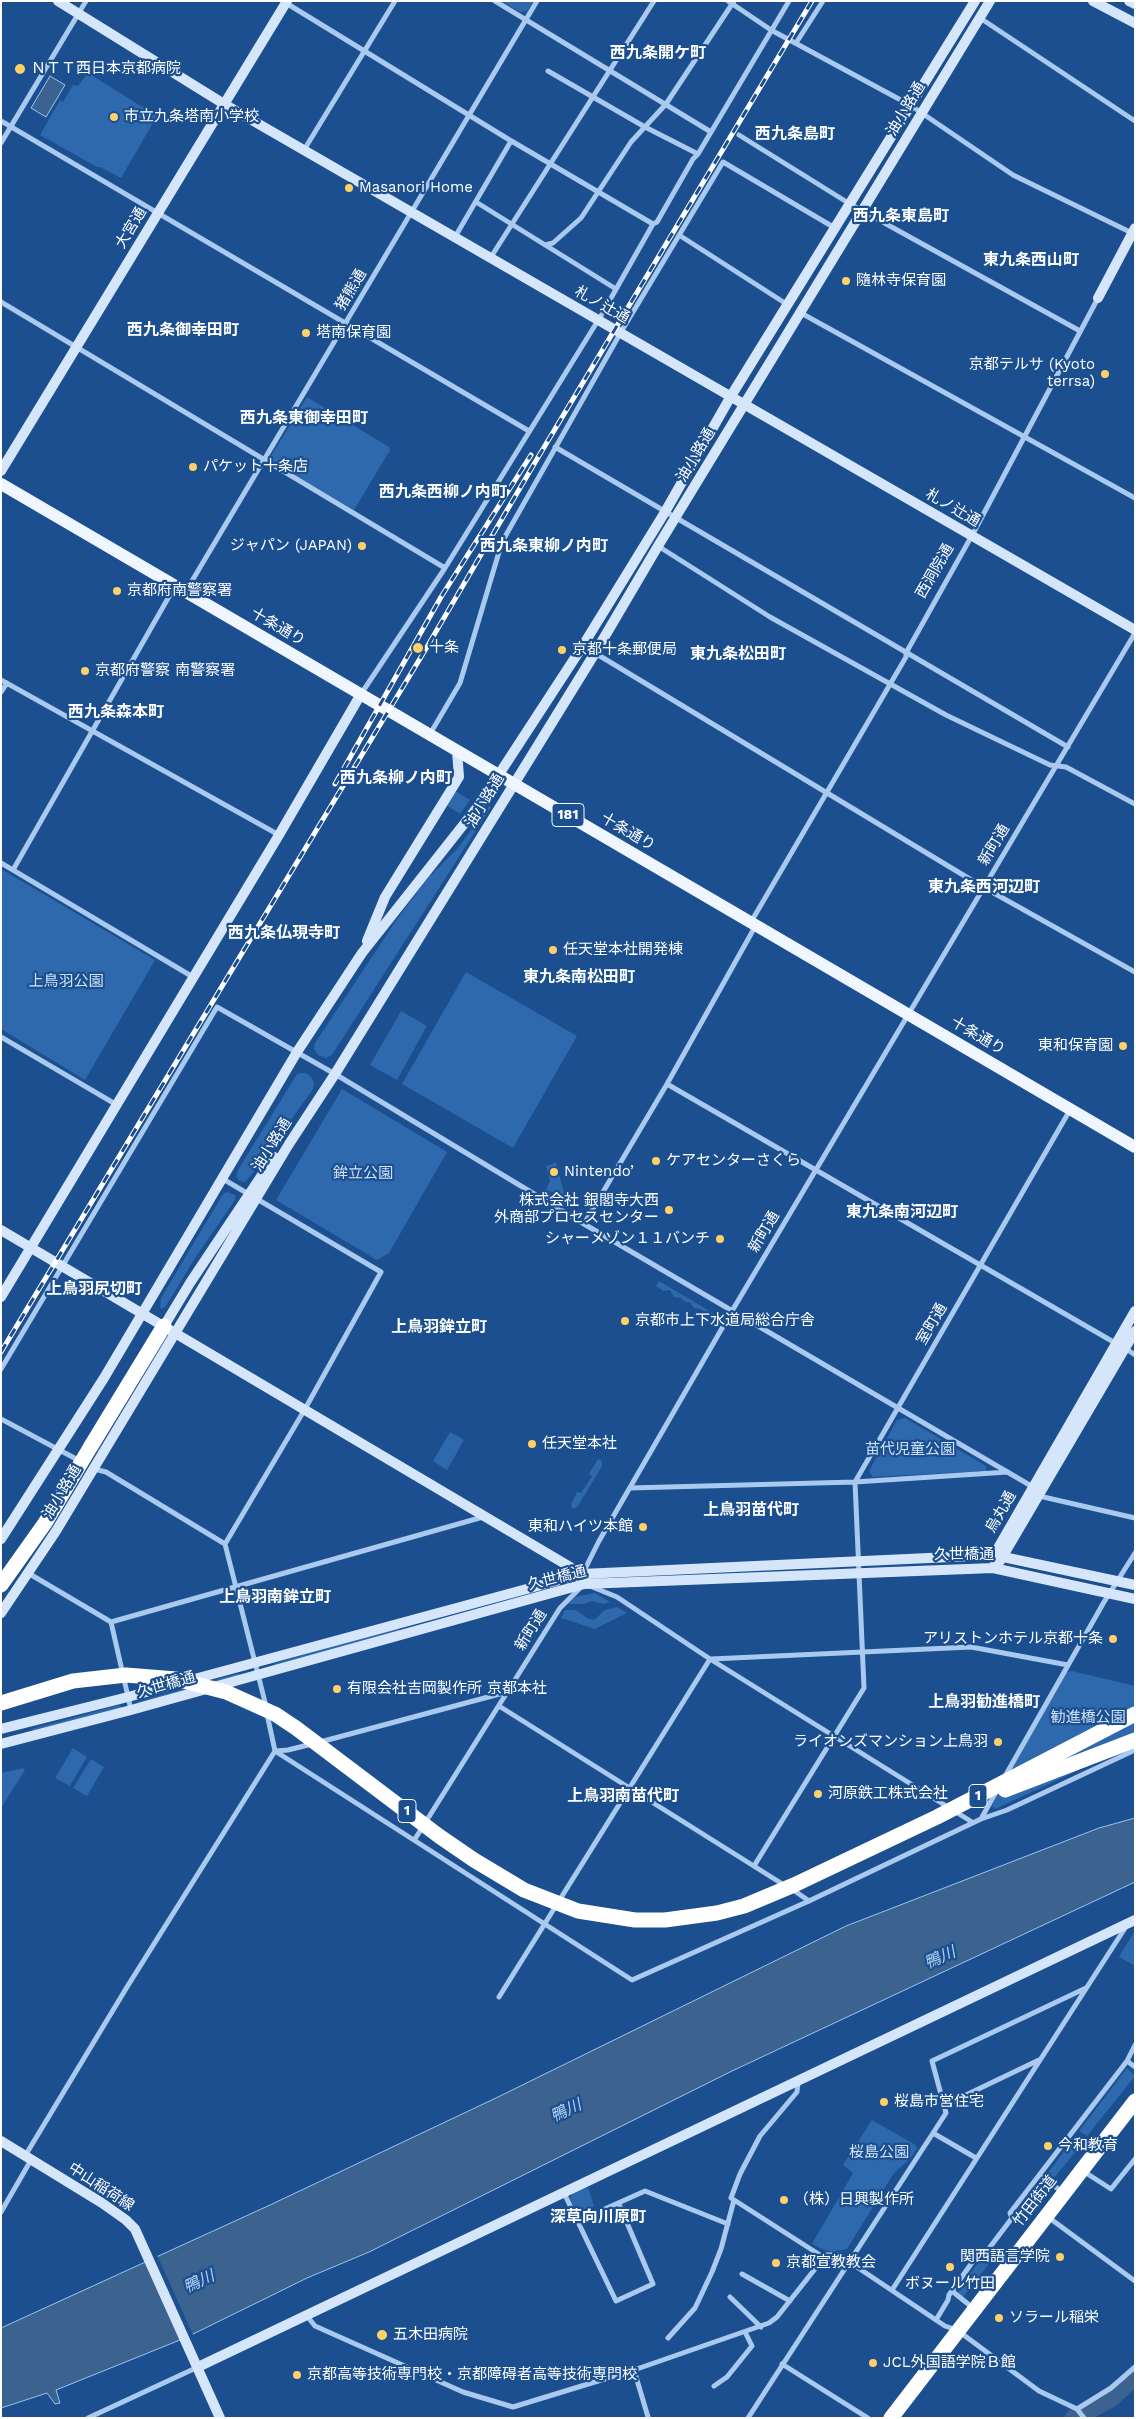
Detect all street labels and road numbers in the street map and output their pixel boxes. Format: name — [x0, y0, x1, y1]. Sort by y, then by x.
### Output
street label: 油小路通 — [883, 79, 929, 139]
street label: 大宮通 — [112, 204, 150, 252]
street label: 猪熊通 — [332, 266, 370, 314]
street label: 札ノ辻通 — [571, 283, 633, 327]
street label: 油小路通 — [673, 425, 719, 485]
street label: 札ノ辻通 — [923, 485, 983, 531]
street label: 西洞院通 — [912, 541, 958, 601]
street label: 十条通り — [248, 604, 308, 650]
street label: 油小路通 — [462, 771, 508, 831]
road number: 181 — [552, 804, 584, 826]
street label: 十条通り — [598, 809, 658, 855]
street label: 新町通 — [975, 821, 1013, 869]
street label: 十条通り — [948, 1013, 1008, 1059]
street label: 油小路通 — [248, 1115, 296, 1175]
street label: 新町通 — [745, 1208, 783, 1256]
street label: 室町通 — [913, 1300, 951, 1348]
street label: 油小路通 — [39, 1462, 85, 1522]
street label: 烏丸通 — [982, 1488, 1020, 1536]
street label: 久世橋通 — [934, 1546, 994, 1564]
street label: 久世橋通 — [526, 1562, 588, 1594]
street label: 新町通 — [511, 1606, 551, 1654]
street label: 久世橋通 — [135, 1668, 197, 1702]
road number: 1 — [969, 1784, 987, 1808]
road number: 1 — [398, 1800, 416, 1822]
street label: 中山稲荷線 — [65, 2159, 137, 2215]
street label: 竹田街道 — [1009, 2172, 1061, 2230]

